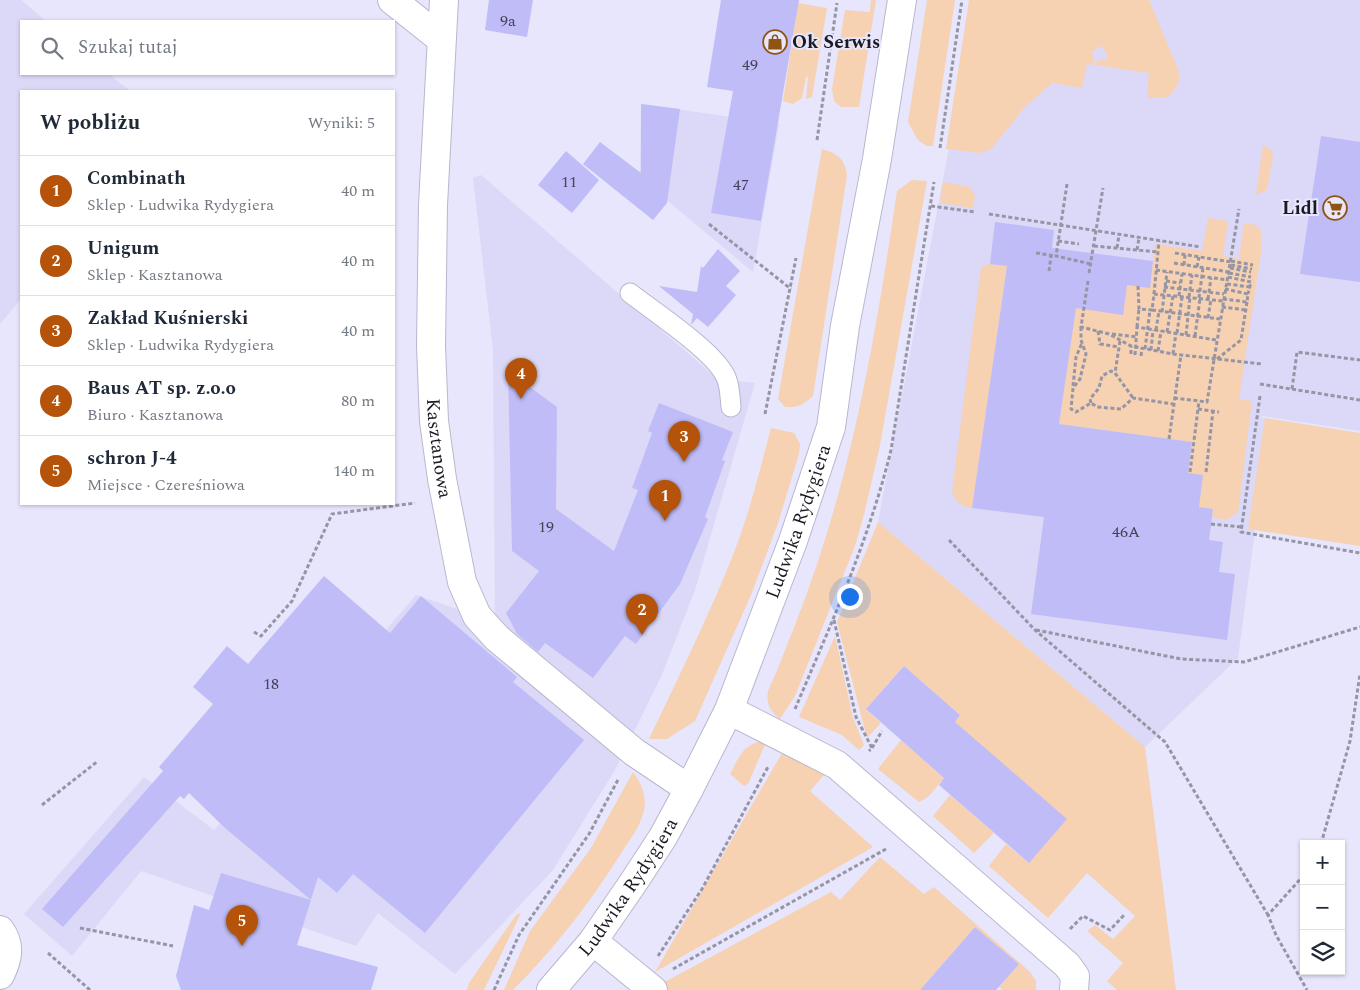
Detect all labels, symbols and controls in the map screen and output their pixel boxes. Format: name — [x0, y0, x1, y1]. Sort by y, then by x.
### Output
house number: 9a — [500, 9, 516, 33]
search box — [20, 20, 395, 75]
place label: Ok Serwis — [792, 28, 880, 57]
shop icon: Ok Serwis — [762, 29, 788, 55]
text: Szukaj tutaj — [78, 33, 178, 62]
icon: search — [38, 34, 66, 62]
house number: 49 — [742, 53, 758, 77]
text: W pobliżu — [40, 107, 140, 139]
text: Wyniki: 5 — [308, 111, 375, 135]
text: Combinath — [87, 164, 186, 193]
house number: 11 — [561, 170, 577, 194]
house number: 47 — [733, 173, 749, 197]
text: 1 — [52, 179, 60, 203]
text: 40 m — [341, 179, 375, 203]
text: Sklep · Ludwika Rydygiera — [87, 193, 274, 217]
place label: Lidl — [1282, 194, 1318, 223]
supermarket icon: Lidl — [1322, 195, 1348, 221]
text: Unigum — [87, 234, 159, 263]
text: 2 — [52, 249, 60, 273]
text: 40 m — [341, 249, 375, 273]
text: Sklep · Kasztanowa — [87, 263, 223, 287]
text: Zakład Kuśnierski — [87, 304, 248, 333]
text: 3 — [52, 319, 60, 343]
text: 40 m — [341, 319, 375, 343]
text: Sklep · Ludwika Rydygiera — [87, 333, 274, 357]
pin: 4 — [505, 358, 537, 399]
text: Baus AT sp. z.o.o — [87, 374, 236, 403]
text: 4 — [52, 389, 60, 413]
text: 80 m — [341, 389, 375, 413]
street label: Kasztanowa — [419, 398, 460, 502]
text: Biuro · Kasztanowa — [87, 403, 223, 427]
pin: 3 — [668, 421, 700, 462]
street label: Ludwika Rydygiera — [758, 440, 839, 603]
text: schron J-4 — [87, 444, 177, 473]
text: 5 — [52, 459, 60, 483]
text: 140 m — [333, 459, 375, 483]
text: Miejsce · Czereśniowa — [87, 473, 245, 497]
pin: 1 — [649, 480, 681, 521]
house number: 19 — [538, 515, 554, 539]
house number: 46A — [1112, 520, 1140, 544]
your location — [837, 584, 863, 610]
pin: 2 — [626, 594, 658, 635]
house number: 18 — [263, 672, 279, 696]
street label: Ludwika Rydygiera — [571, 812, 686, 963]
map controls — [1300, 840, 1345, 975]
button: + — [1300, 840, 1345, 885]
button: − — [1300, 885, 1345, 930]
pin: 5 — [226, 905, 258, 946]
button: layers — [1300, 930, 1345, 975]

